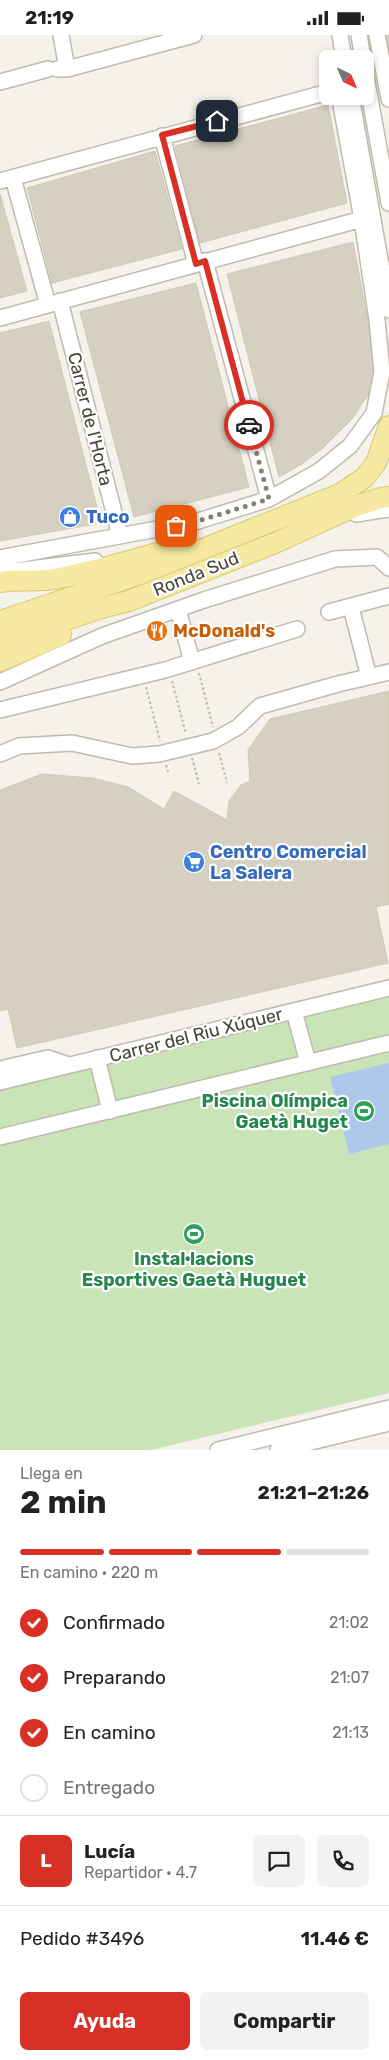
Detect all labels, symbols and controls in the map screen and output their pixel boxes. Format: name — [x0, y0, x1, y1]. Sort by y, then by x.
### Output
text: 21:19 — [25, 6, 74, 29]
north arrow — [319, 50, 374, 105]
map controls — [319, 50, 374, 105]
pin — [196, 100, 238, 142]
icon: home — [203, 107, 231, 135]
street label: Carrer de l'Horta — [63, 350, 117, 488]
courier — [224, 400, 274, 450]
icon: car — [235, 411, 263, 439]
shop icon: Tuco — [58, 505, 82, 529]
pin — [155, 505, 197, 547]
place label: Tuco — [86, 506, 130, 528]
icon: bag — [162, 512, 190, 540]
street label: Ronda Sud — [150, 547, 242, 601]
restaurant icon: McDonald's — [145, 619, 169, 643]
place label: McDonald's — [173, 620, 275, 642]
place label: Centro Comercial La Salera — [210, 841, 367, 884]
supermarket icon: Centro Comercial La Salera — [182, 850, 206, 874]
street label: Carrer del Riu Xúquer — [107, 1003, 285, 1067]
place label: Piscina Olímpica Gaetà Huget — [202, 1090, 348, 1133]
sports icon: Piscina Olímpica Gaetà Huget — [352, 1099, 376, 1123]
sports icon: Instal·lacions Esportives Gaetà Huguet — [182, 1222, 206, 1246]
place label: Instal·lacions Esportives Gaetà Huguet — [82, 1248, 306, 1291]
text: Llega en — [20, 1464, 83, 1483]
text: 21:21–21:26 — [258, 1481, 369, 1504]
text: 2 min — [20, 1483, 107, 1521]
text: En camino · 220 m — [20, 1563, 158, 1582]
icon: check — [20, 1609, 48, 1637]
text: Confirmado — [63, 1611, 165, 1634]
text: 21:02 — [329, 1613, 369, 1632]
icon: check — [20, 1664, 48, 1692]
text: Preparando — [63, 1666, 166, 1689]
text: 21:07 — [330, 1668, 369, 1687]
icon: check — [20, 1719, 48, 1747]
text: En camino — [63, 1721, 156, 1744]
text: 21:13 — [332, 1723, 369, 1742]
text: Entregado — [63, 1776, 155, 1799]
button: chat — [253, 1835, 305, 1887]
button: phone — [317, 1835, 369, 1887]
text: Lucía — [84, 1840, 135, 1863]
text: L — [40, 1849, 52, 1872]
text: Repartidor · 4.7 — [84, 1863, 197, 1882]
text: Pedido #3496 — [20, 1927, 144, 1950]
text: 11.46 € — [301, 1927, 369, 1950]
button: Ayuda — [20, 1992, 190, 2050]
button: Compartir — [200, 1992, 369, 2050]

